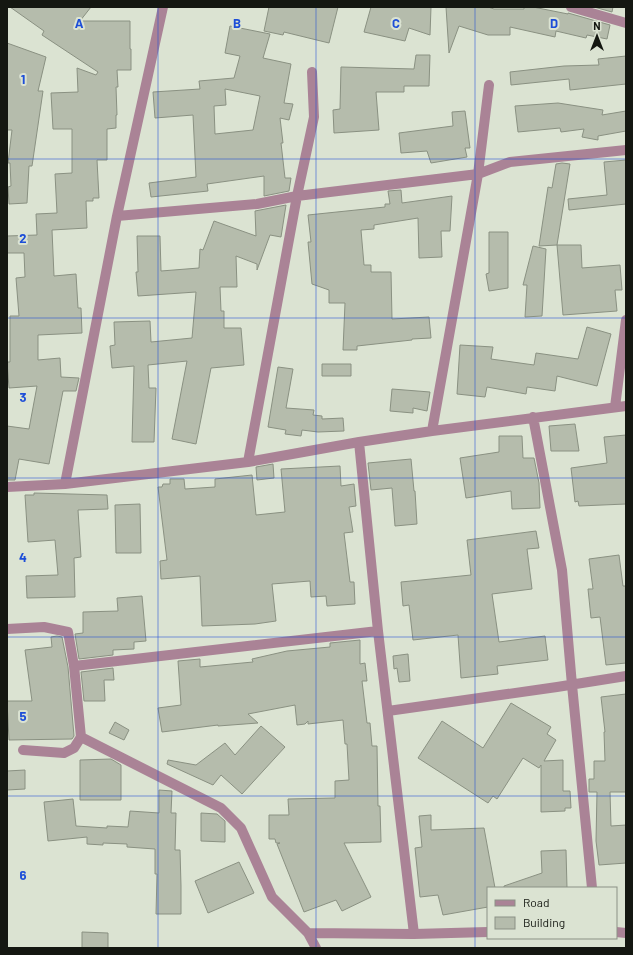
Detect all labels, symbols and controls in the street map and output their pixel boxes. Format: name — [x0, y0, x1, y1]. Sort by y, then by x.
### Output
text: A — [75, 15, 84, 31]
text: B — [233, 15, 241, 31]
text: C — [392, 15, 400, 31]
text: D — [550, 15, 558, 31]
north arrow — [577, 16, 617, 56]
text: N — [593, 19, 601, 32]
text: 1 — [21, 71, 25, 87]
text: 2 — [19, 230, 27, 246]
text: 3 — [19, 389, 27, 405]
text: 4 — [19, 549, 27, 565]
text: 5 — [19, 708, 27, 724]
text: 6 — [20, 867, 27, 883]
legend — [487, 887, 617, 939]
text: Road — [523, 895, 550, 909]
text: Building — [523, 915, 565, 929]

